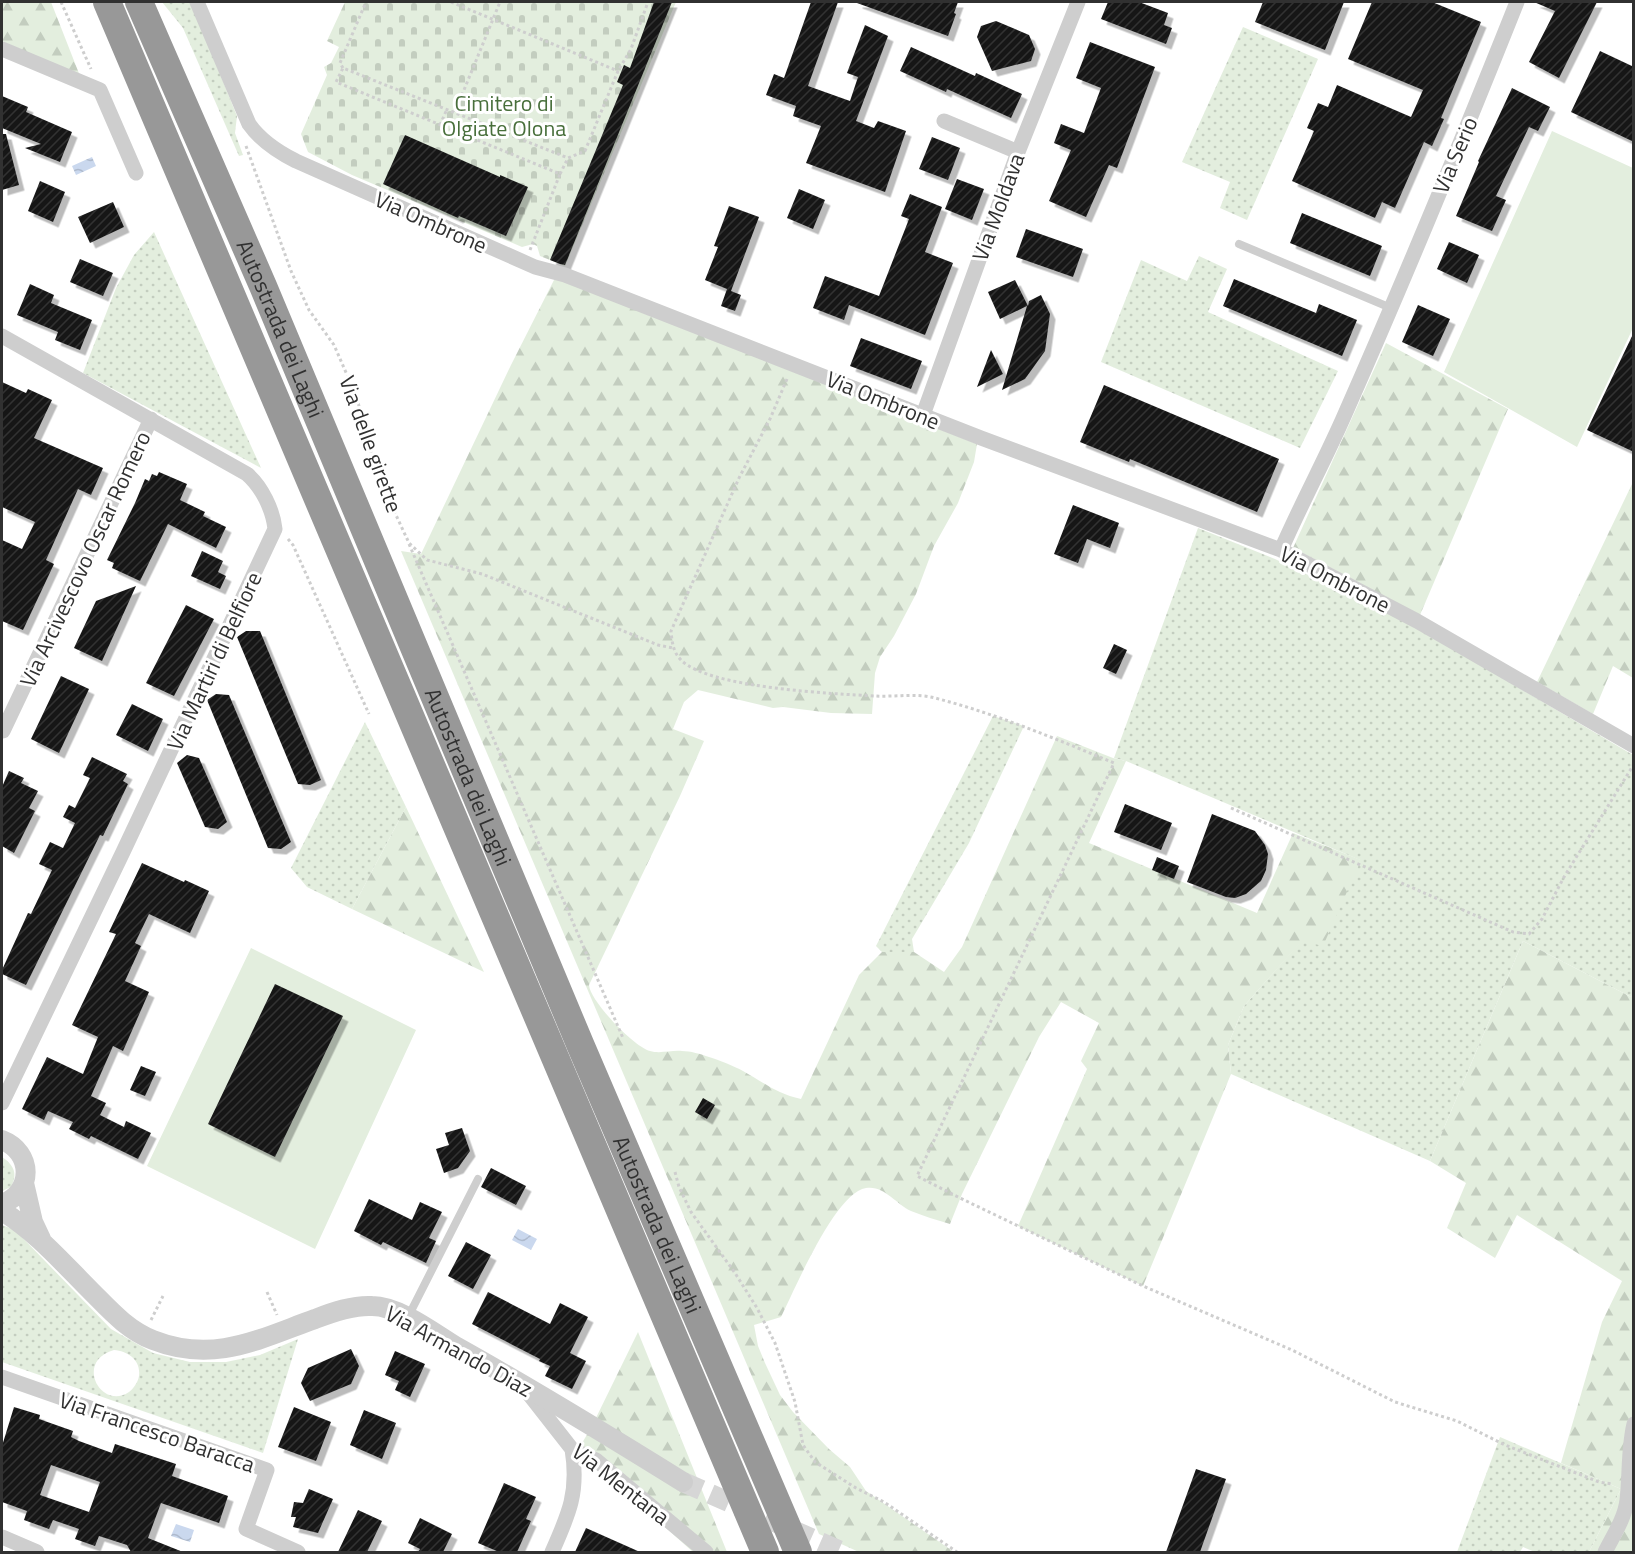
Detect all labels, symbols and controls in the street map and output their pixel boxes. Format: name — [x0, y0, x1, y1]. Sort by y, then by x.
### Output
park label: Cimitero di Olgiate Olona — [442, 86, 566, 145]
street label: Via Serio — [1424, 111, 1486, 199]
street label: Via Moldava — [963, 148, 1033, 266]
street label: Via Ombrone — [369, 182, 493, 262]
street label: Autostrada dei Laghi — [228, 234, 333, 423]
street label: Via Ombrone — [821, 362, 945, 438]
street label: Via delle girette — [330, 371, 412, 517]
street label: Via Arcivescovo Oscar Romero — [11, 425, 159, 693]
street label: Via Ombrone — [1274, 537, 1396, 621]
street label: Via Martiri di Belfiore — [158, 566, 270, 756]
street label: Autostrada dei Laghi — [416, 683, 521, 871]
street label: Autostrada dei Laghi — [604, 1130, 711, 1319]
street label: Via Armando Diaz — [379, 1296, 539, 1406]
street label: Via Francesco Baracca — [55, 1383, 259, 1481]
street label: Via Mentana — [565, 1435, 677, 1533]

